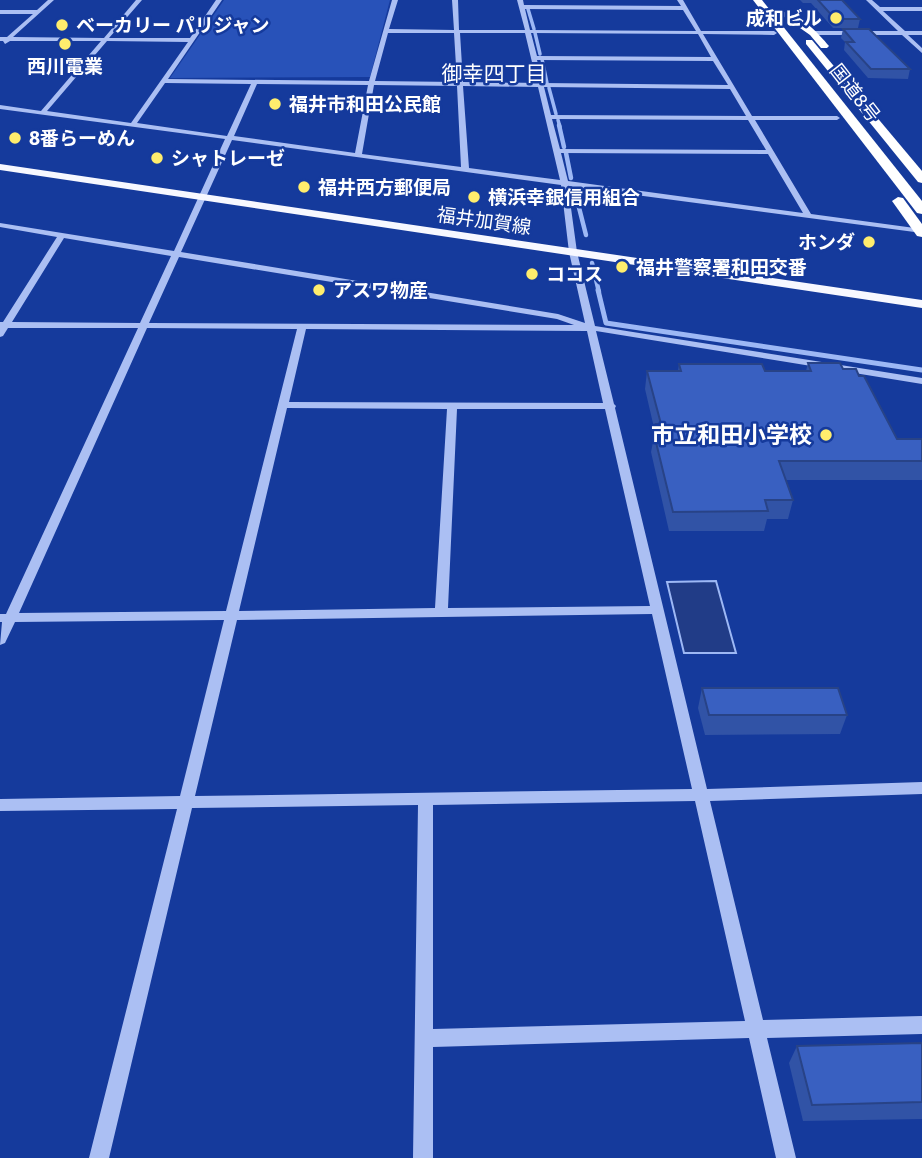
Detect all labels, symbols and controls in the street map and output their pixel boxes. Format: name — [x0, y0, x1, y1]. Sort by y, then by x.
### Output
place label: 成和ビル — [746, 7, 822, 30]
marker: 成和ビル — [828, 10, 844, 26]
place label: ベーカリー パリジャン — [76, 14, 270, 37]
marker: ベーカリー パリジャン — [54, 17, 70, 33]
marker: 西川電業 — [57, 36, 73, 52]
place label: 西川電業 — [27, 55, 103, 78]
street label: 国道8号 — [825, 59, 885, 127]
district label: 御幸四丁目 — [442, 61, 547, 87]
place label: 福井市和田公民館 — [289, 93, 441, 116]
marker: 福井市和田公民館 — [267, 96, 283, 112]
place label: 8番らーめん — [29, 127, 135, 150]
marker: 8番らーめん — [7, 130, 23, 146]
place label: シャトレーゼ — [171, 147, 285, 170]
marker: シャトレーゼ — [149, 150, 165, 166]
place label: 福井西方郵便局 — [318, 176, 451, 199]
marker: 福井西方郵便局 — [296, 179, 312, 195]
place label: 横浜幸銀信用組合 — [488, 186, 640, 209]
marker: 横浜幸銀信用組合 — [466, 189, 482, 205]
street label: 福井加賀線 — [435, 203, 533, 239]
place label: ホンダ — [798, 231, 855, 254]
marker: ホンダ — [861, 234, 877, 250]
place label: 福井警察署和田交番 — [636, 256, 807, 279]
marker: 福井警察署和田交番 — [614, 259, 630, 275]
place label: ココス — [546, 263, 603, 286]
marker: ココス — [524, 266, 540, 282]
place label: アスワ物産 — [333, 279, 428, 302]
marker: アスワ物産 — [311, 282, 327, 298]
place label: 市立和田小学校 — [651, 421, 812, 449]
marker: 市立和田小学校 — [818, 427, 834, 443]

